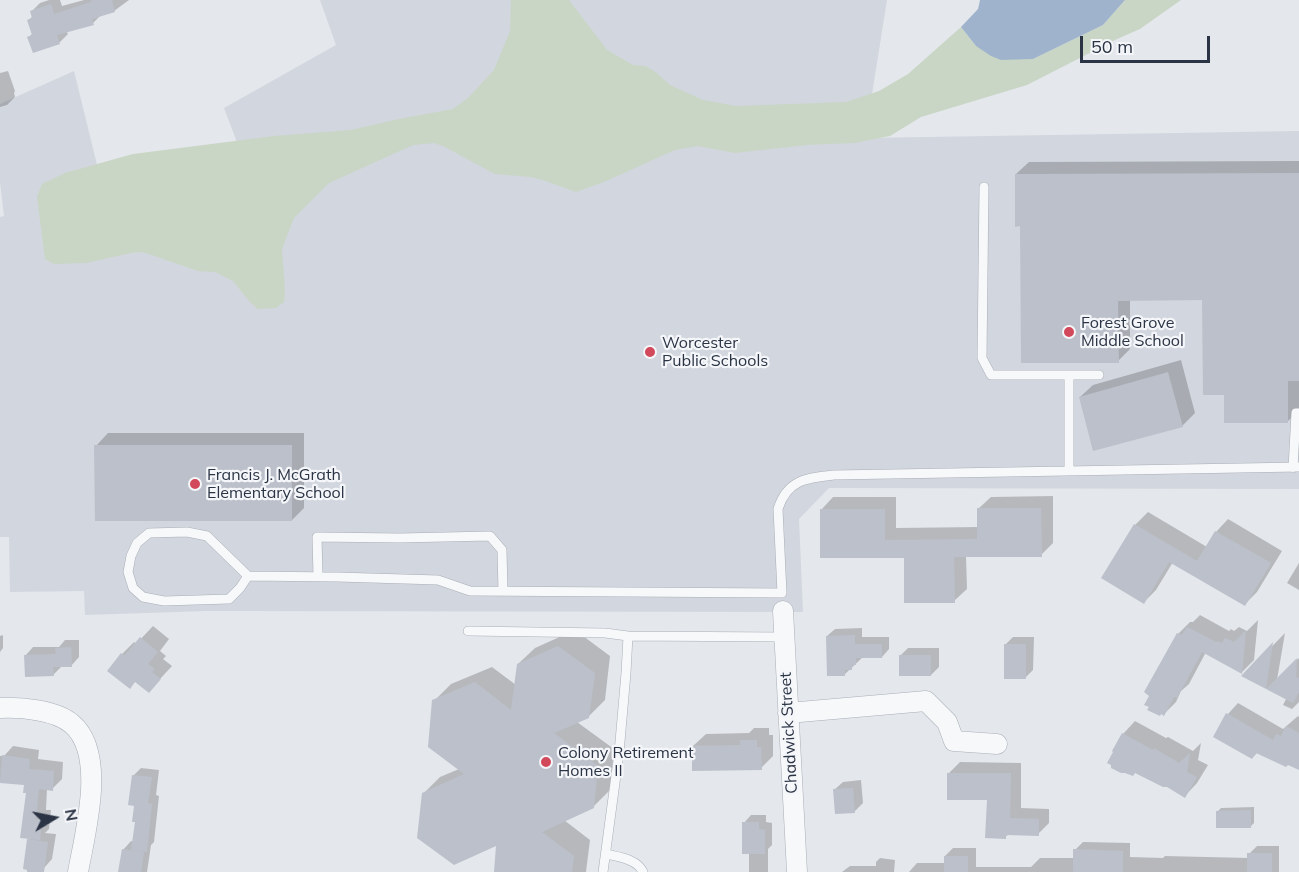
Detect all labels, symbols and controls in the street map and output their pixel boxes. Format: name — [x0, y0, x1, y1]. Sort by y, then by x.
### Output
scale bar — [1083, 24, 1214, 62]
text: 50 m — [1091, 35, 1133, 58]
place label: Forest Grove Middle School — [1081, 313, 1184, 351]
marker: Forest Grove Middle School — [1062, 325, 1076, 339]
place label: Worcester Public Schools — [662, 333, 768, 371]
marker: Worcester Public Schools — [643, 345, 657, 359]
place label: Francis J. McGrath Elementary School — [207, 465, 345, 503]
marker: Francis J. McGrath Elementary School — [188, 477, 202, 491]
street label: Chadwick Street — [776, 672, 802, 794]
place label: Colony Retirement Homes II — [558, 743, 694, 781]
marker: Colony Retirement Homes II — [539, 755, 553, 769]
north arrow — [24, 788, 84, 848]
text: N — [61, 807, 83, 823]

